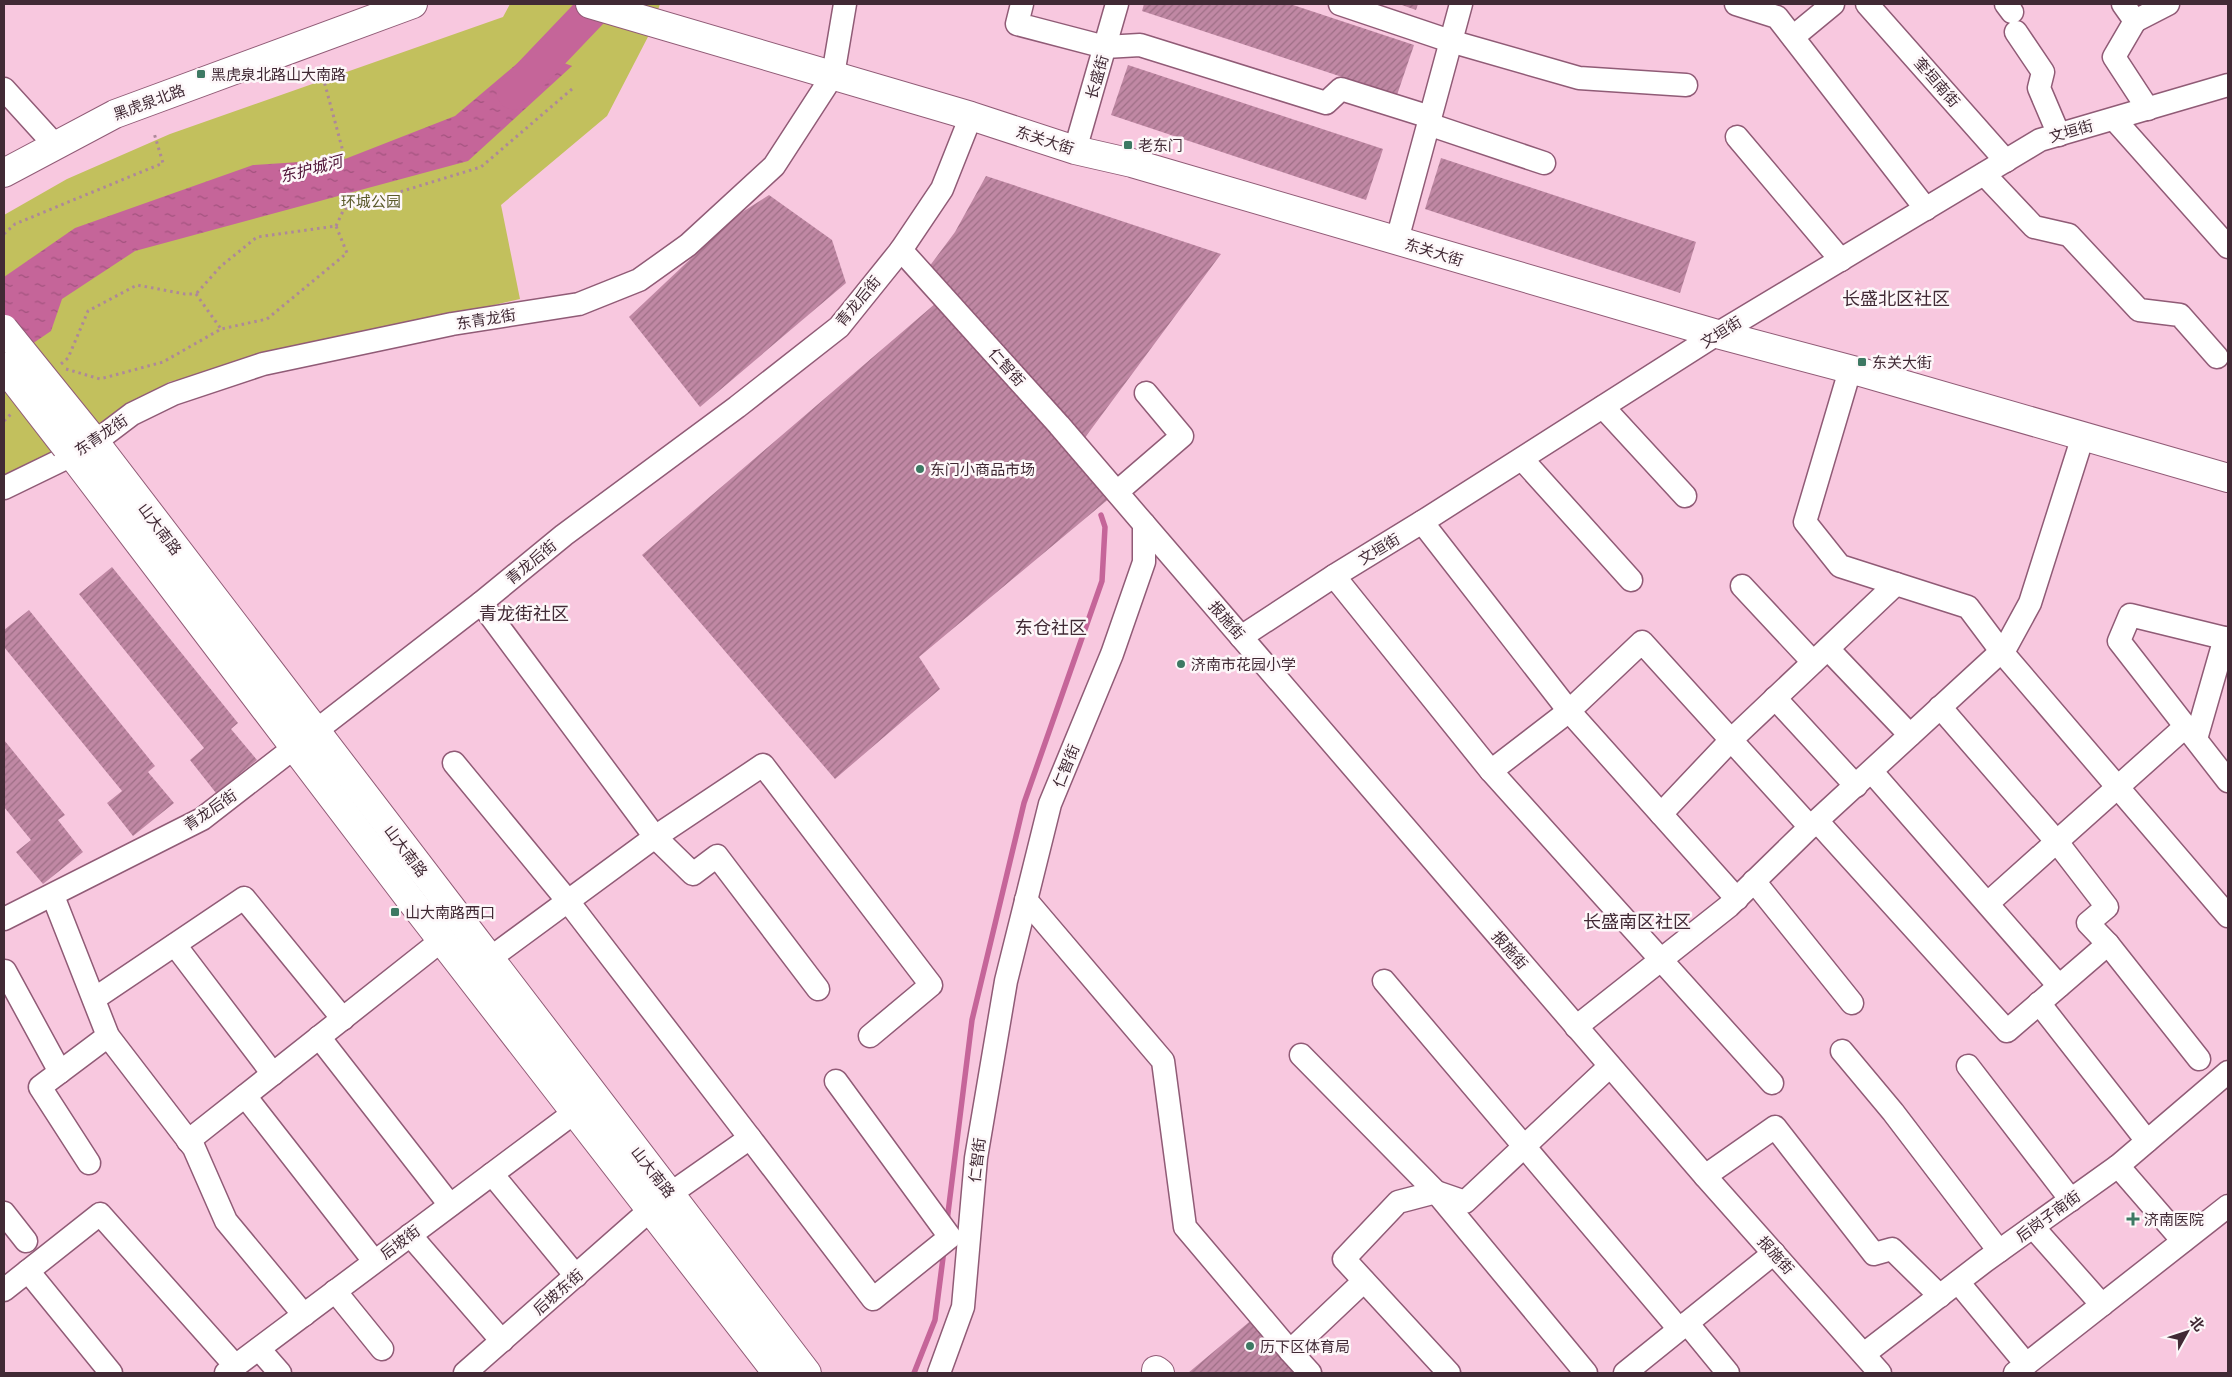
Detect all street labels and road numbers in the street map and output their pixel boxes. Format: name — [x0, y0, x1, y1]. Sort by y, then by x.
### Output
street label: 长盛街 — [1083, 53, 1111, 101]
street label: 奎垣南街 — [1911, 54, 1963, 110]
street label: 黑虎泉北路 — [111, 81, 187, 123]
street label: 文垣街 — [2047, 117, 2095, 145]
street label: 东关大街 — [1014, 123, 1076, 157]
street label: 东关大街 — [1403, 235, 1465, 269]
street label: 青龙后街 — [832, 273, 884, 329]
street label: 东青龙街 — [455, 306, 517, 332]
street label: 文垣街 — [1697, 313, 1745, 351]
street label: 仁智街 — [986, 345, 1028, 389]
street label: 东青龙街 — [71, 411, 131, 459]
street label: 山大南路 — [135, 500, 185, 558]
street label: 文垣街 — [1355, 530, 1403, 568]
street label: 青龙后街 — [502, 537, 560, 587]
street label: 报施街 — [1206, 597, 1248, 643]
street label: 仁智街 — [1050, 742, 1082, 790]
street label: 青龙后街 — [180, 786, 240, 834]
street label: 山大南路 — [381, 822, 431, 880]
street label: 报施街 — [1489, 927, 1531, 973]
street label: 仁智街 — [966, 1137, 988, 1183]
street label: 山大南路 — [628, 1143, 678, 1201]
street label: 后岗子南街 — [2013, 1187, 2083, 1245]
street label: 后坡街 — [377, 1222, 423, 1262]
street label: 报施街 — [1755, 1233, 1797, 1277]
street label: 后坡东街 — [530, 1266, 586, 1318]

